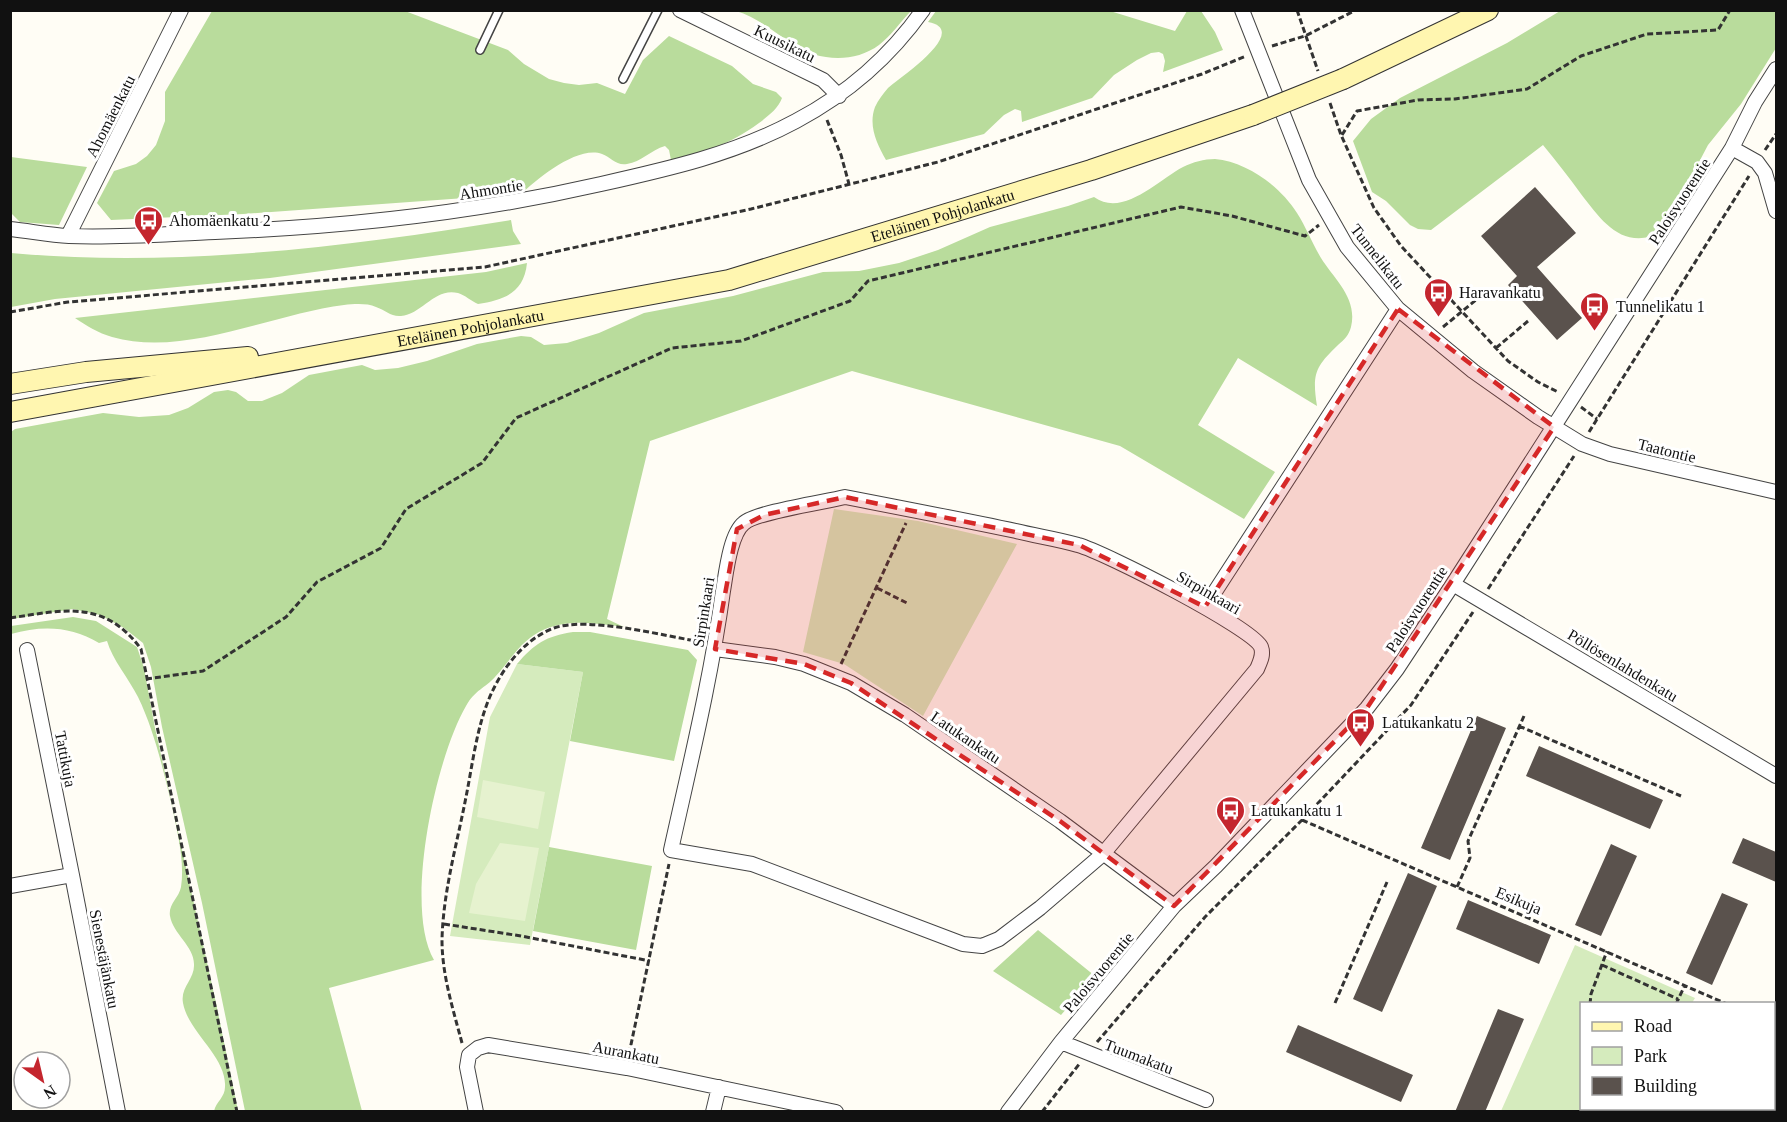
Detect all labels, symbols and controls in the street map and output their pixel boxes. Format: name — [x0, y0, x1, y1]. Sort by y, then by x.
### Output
street label: Kuusikatu — [751, 21, 818, 66]
street label: Ahomäenkatu — [82, 72, 138, 160]
street label: Paloisvuorentie — [1645, 155, 1714, 248]
street label: Ahmontie — [458, 176, 524, 203]
street label: Eteläinen Pohjolankatu — [869, 186, 1016, 245]
bus stop icon: Ahomäenkatu 2 — [132, 204, 164, 246]
place label: Ahomäenkatu 2 — [169, 212, 271, 229]
street label: Tunnelikatu — [1347, 221, 1408, 292]
bus stop icon: Haravankatu — [1422, 276, 1454, 318]
place label: Haravankatu — [1459, 284, 1541, 301]
bus stop icon: Tunnelikatu 1 — [1579, 290, 1611, 332]
place label: Tunnelikatu 1 — [1616, 298, 1705, 315]
street label: Eteläinen Pohjolankatu — [396, 306, 545, 350]
street label: Taatontie — [1636, 435, 1698, 466]
street label: Paloisvuorentie — [1382, 563, 1451, 656]
street label: Sirpinkaari — [1173, 567, 1244, 619]
street label: Sirpinkaari — [690, 575, 719, 649]
street label: Pöllösenlahdenkatu — [1565, 626, 1681, 705]
bus stop icon: Latukankatu 2 — [1345, 706, 1377, 748]
street label: Latukankatu — [928, 708, 1004, 767]
place label: Latukankatu 2 — [1382, 714, 1474, 731]
street label: Tattikuja — [51, 730, 79, 789]
bus stop icon: Latukankatu 1 — [1214, 794, 1246, 836]
place label: Latukankatu 1 — [1251, 802, 1343, 819]
street label: Esikuja — [1493, 883, 1544, 919]
street label: Sienestäjänkatu — [86, 908, 122, 1010]
street label: Paloisvuorentie — [1060, 929, 1137, 1016]
legend — [1580, 1002, 1775, 1110]
text: Road — [1634, 1016, 1672, 1036]
street label: Tuumakatu — [1102, 1036, 1176, 1077]
street label: Aurankatu — [591, 1038, 661, 1067]
text: Park — [1634, 1046, 1667, 1066]
north arrow — [12, 1050, 72, 1110]
text: Building — [1634, 1076, 1697, 1096]
text: N — [40, 1082, 60, 1103]

